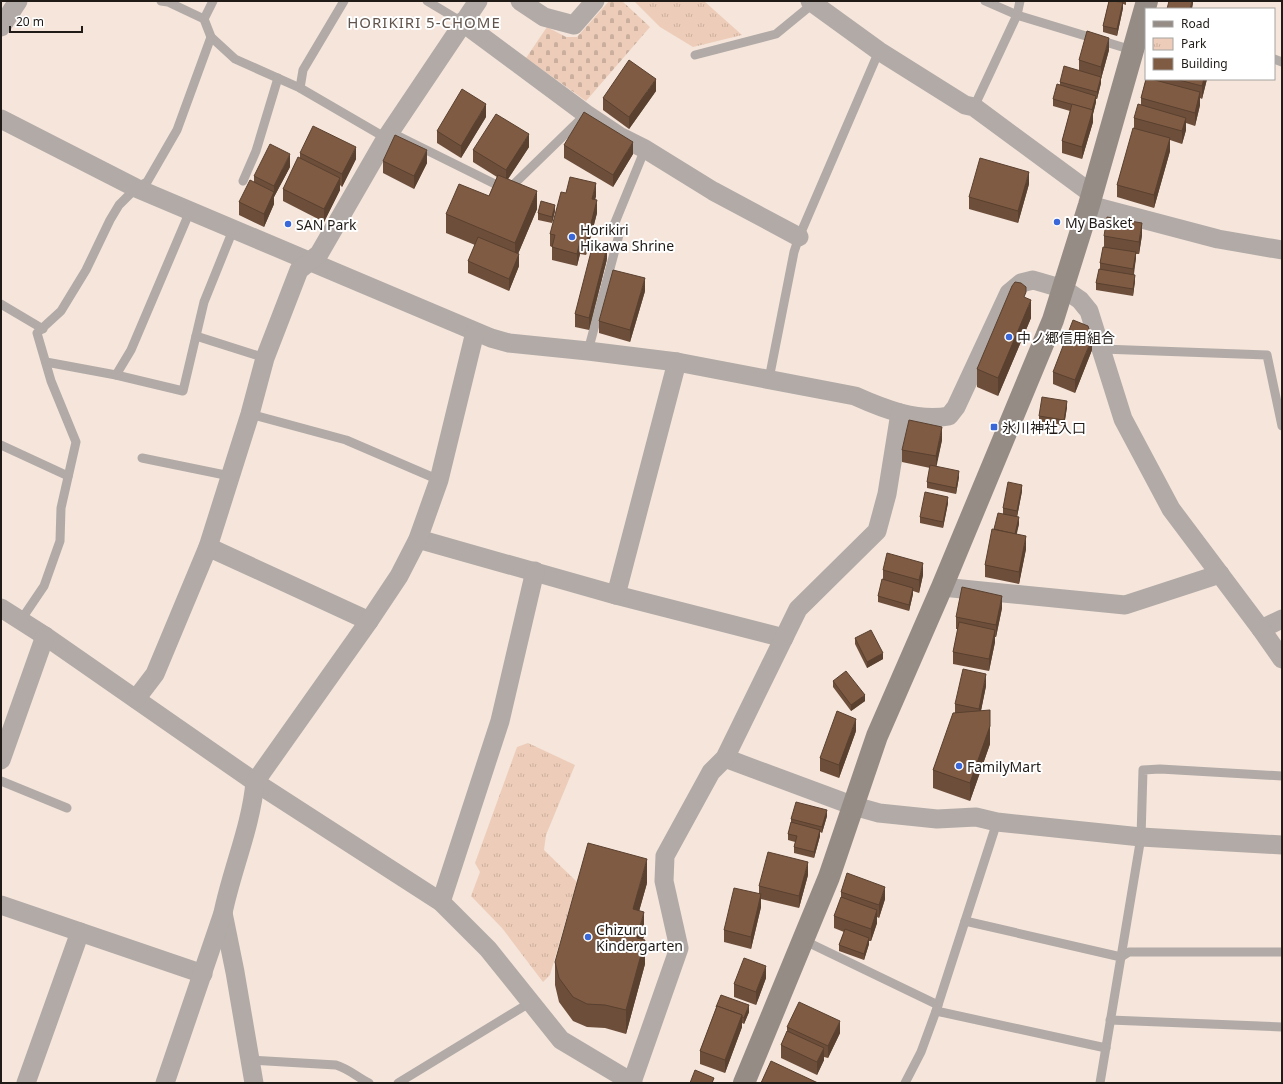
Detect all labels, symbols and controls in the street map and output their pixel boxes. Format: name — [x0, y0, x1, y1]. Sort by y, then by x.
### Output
scale bar — [10, 8, 82, 34]
legend — [1145, 8, 1275, 80]
district label: HORIKIRI 5-CHOME — [347, 12, 501, 32]
text: 20 m — [16, 13, 44, 30]
text: Road — [1181, 15, 1210, 32]
text: Park — [1181, 35, 1207, 52]
text: Building — [1181, 55, 1228, 72]
place label: My Basket — [1065, 213, 1133, 232]
place label: SAN Park — [296, 215, 357, 234]
marker: My Basket — [1052, 217, 1062, 227]
marker: SAN Park — [283, 219, 293, 229]
place label: Horikiri Hikawa Shrine — [580, 220, 674, 255]
marker: Horikiri Hikawa Shrine — [567, 232, 577, 242]
place label: 中ノ郷信用組合 — [1017, 328, 1115, 347]
marker: 中ノ郷信用組合 — [1004, 332, 1014, 342]
place label: 氷川神社入口 — [1002, 418, 1086, 437]
marker: 氷川神社入口 — [989, 422, 999, 432]
place label: FamilyMart — [967, 757, 1041, 776]
marker: FamilyMart — [954, 761, 964, 771]
place label: Chizuru Kindergarten — [596, 920, 683, 955]
marker: Chizuru Kindergarten — [583, 932, 593, 942]

